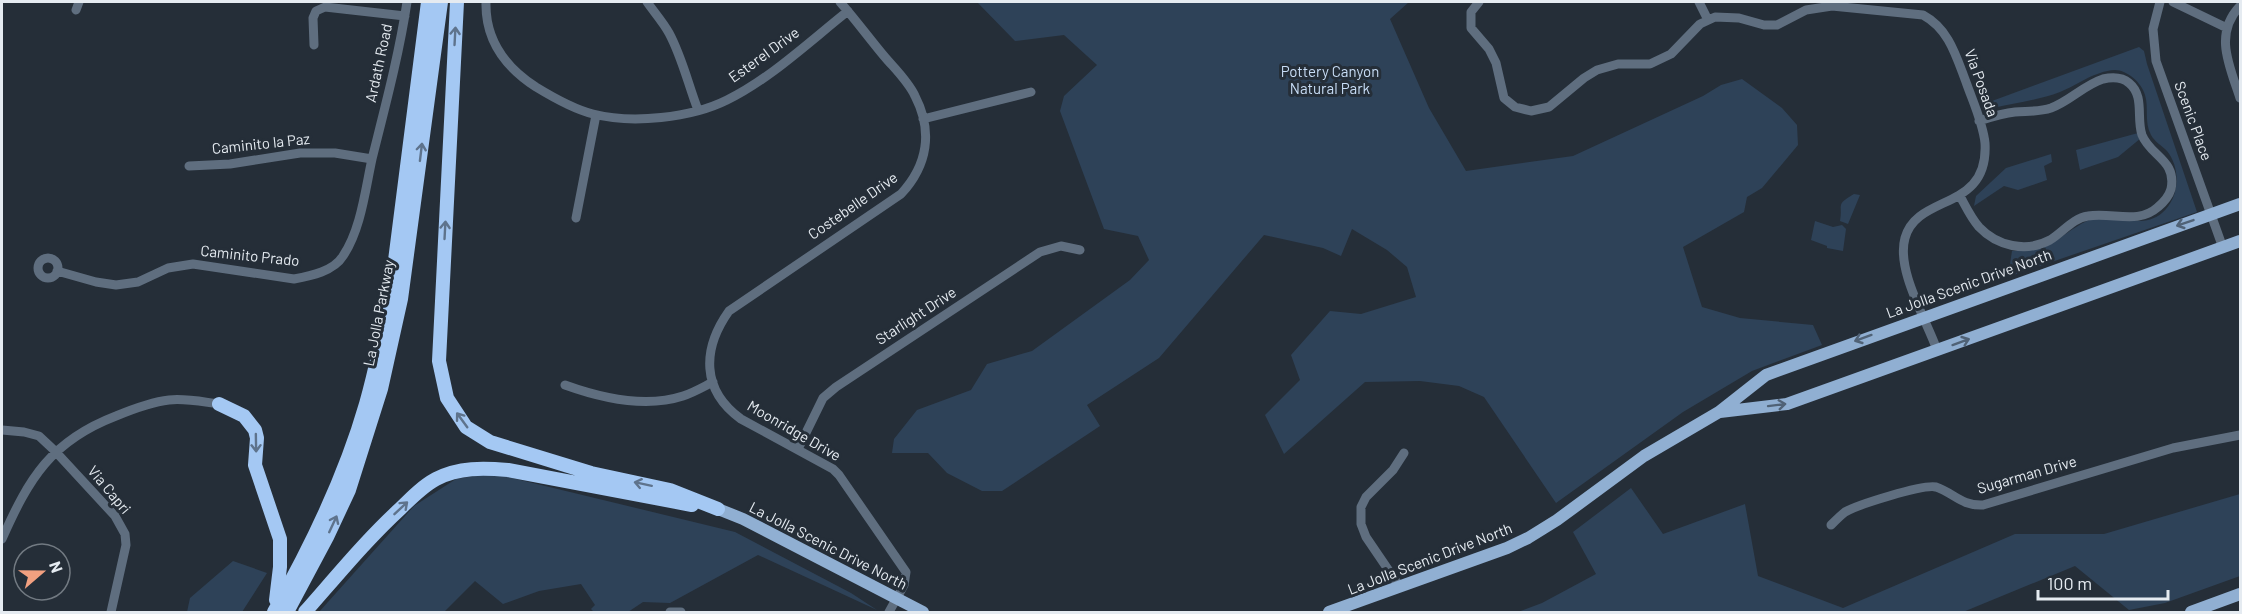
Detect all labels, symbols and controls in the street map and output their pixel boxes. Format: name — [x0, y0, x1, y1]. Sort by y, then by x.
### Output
street label: Ardath Road — [361, 22, 395, 104]
street label: Esterel Drive — [725, 23, 802, 86]
one-way arrow — [450, 26, 461, 46]
street label: Via Posada — [1961, 46, 2003, 119]
park label: Pottery Canyon Natural Park — [1281, 62, 1379, 97]
street label: Scenic Place — [2171, 79, 2217, 163]
street label: Caminito la Paz — [211, 129, 311, 157]
one-way arrow — [416, 142, 427, 162]
street label: Costebelle Drive — [804, 168, 901, 243]
one-way arrow — [2176, 219, 2195, 230]
one-way arrow — [440, 221, 451, 241]
street label: Caminito Prado — [200, 241, 301, 269]
street label: La Jolla Scenic Drive North — [1883, 245, 2054, 321]
street label: La Jolla Parkway — [359, 258, 397, 368]
street label: Starlight Drive — [872, 282, 959, 348]
one-way arrow — [1854, 334, 1873, 345]
one-way arrow — [1951, 335, 1970, 346]
street label: Moonridge Drive — [744, 396, 845, 464]
one-way arrow — [1766, 399, 1786, 410]
one-way arrow — [456, 412, 468, 428]
one-way arrow — [250, 433, 262, 452]
street label: Sugarman Drive — [1975, 451, 2078, 497]
street label: Via Capri — [84, 462, 135, 517]
one-way arrow — [633, 478, 653, 489]
street label: La Jolla Scenic Drive North — [747, 497, 910, 593]
one-way arrow — [393, 501, 408, 515]
one-way arrow — [328, 515, 340, 533]
street label: La Jolla Scenic Drive North — [1345, 518, 1514, 598]
north arrow — [12, 542, 72, 602]
text: N — [46, 558, 67, 575]
scale bar — [2038, 563, 2168, 601]
text: 100 m — [2047, 572, 2092, 594]

